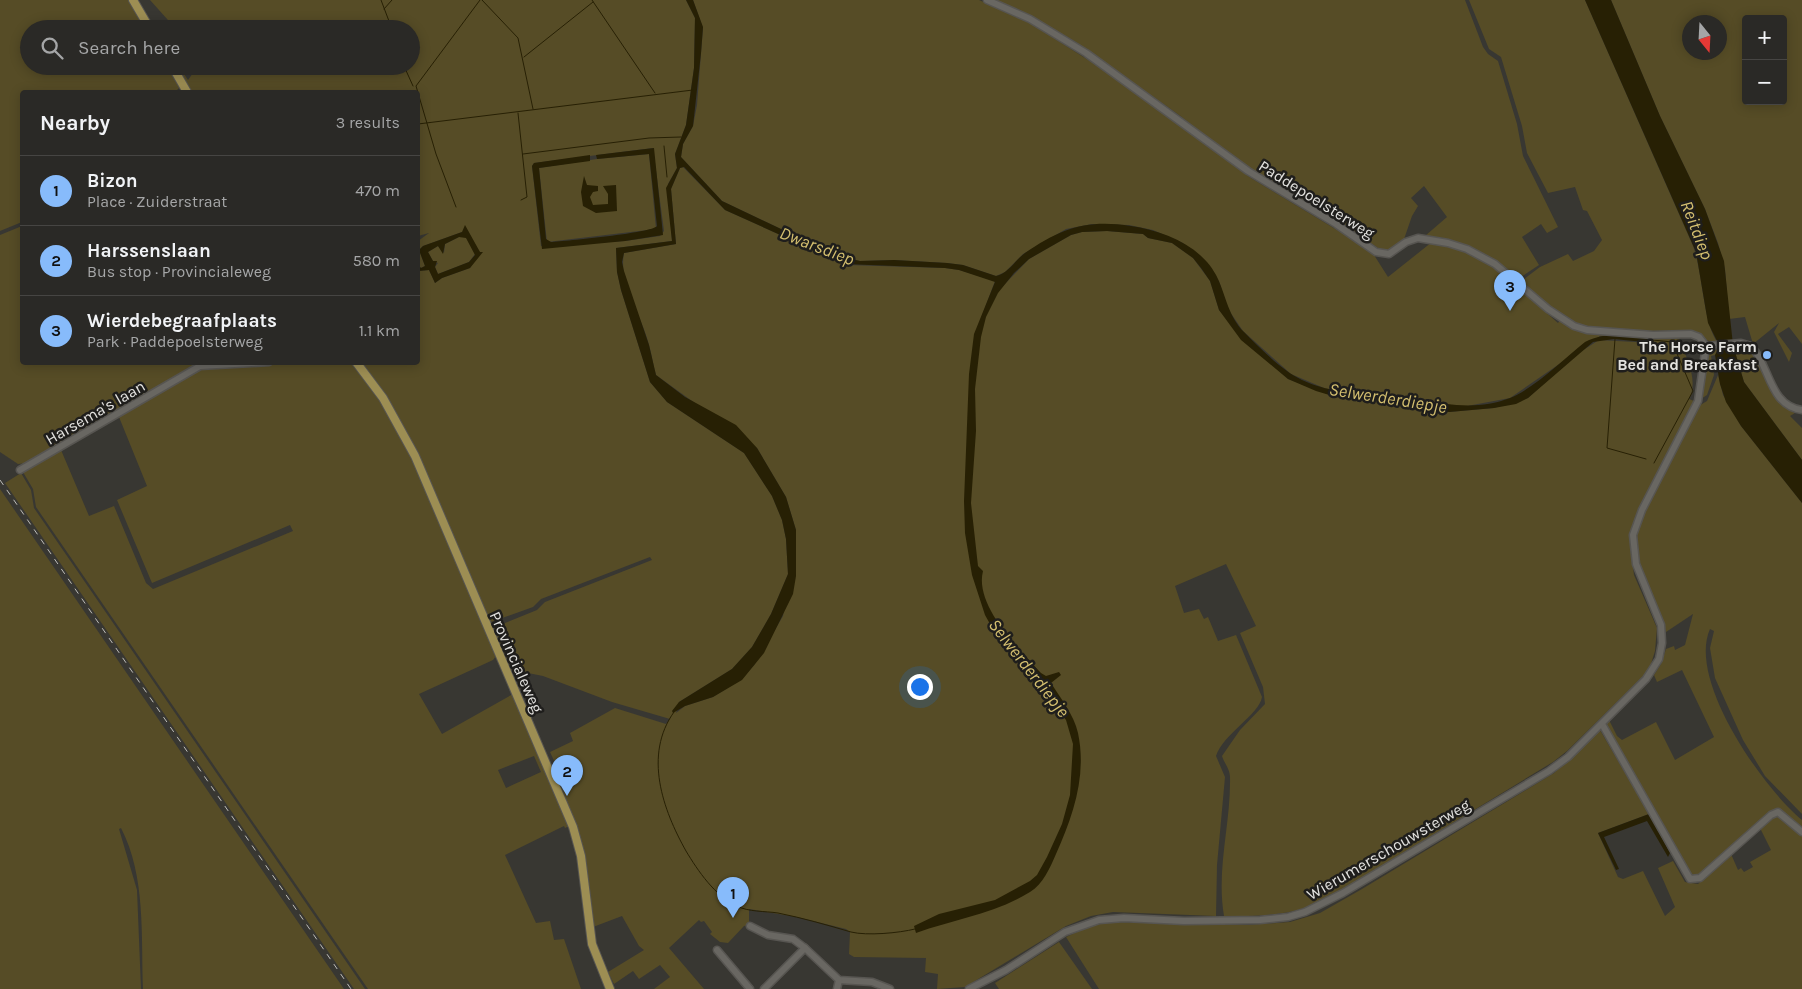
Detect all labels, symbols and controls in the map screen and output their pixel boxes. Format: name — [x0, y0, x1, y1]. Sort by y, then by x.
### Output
north arrow — [1682, 15, 1727, 60]
map controls — [1742, 15, 1787, 105]
button: + — [1742, 15, 1787, 60]
search box — [20, 20, 420, 75]
icon: search — [38, 34, 66, 62]
text: Search here — [78, 37, 180, 59]
button: − — [1742, 60, 1787, 105]
text: Nearby — [40, 111, 110, 135]
text: 3 results — [336, 113, 400, 132]
street label: Paddepoelsterweg — [1255, 156, 1378, 243]
text: Bizon — [87, 170, 138, 192]
text: 1 — [53, 181, 59, 200]
text: 470 m — [355, 181, 400, 200]
text: Place · Zuiderstraat — [87, 192, 227, 211]
water label: Reitdiep — [1676, 197, 1718, 263]
water label: Dwarsdiep — [776, 222, 858, 270]
text: Harssenslaan — [87, 240, 211, 262]
text: 2 — [51, 251, 61, 270]
text: 580 m — [353, 251, 400, 270]
text: Bus stop · Provincialeweg — [87, 262, 271, 281]
pin: 3 — [1494, 270, 1526, 311]
text: Wierdebegraafplaats — [87, 310, 277, 332]
text: 3 — [51, 321, 61, 340]
text: 1.1 km — [359, 321, 400, 340]
text: Park · Paddepoelsterweg — [87, 332, 263, 351]
place label: The Horse Farm Bed and Breakfast — [1617, 337, 1757, 374]
marker: The Horse Farm Bed and Breakfast — [1761, 349, 1773, 361]
street label: Harsema's laan — [42, 376, 148, 449]
water label: Selwerderdiepje — [1328, 378, 1448, 418]
street label: Provincialeweg — [486, 608, 547, 716]
water label: Selwerderdiepje — [984, 614, 1074, 722]
your location — [907, 674, 933, 700]
pin: 2 — [551, 755, 583, 796]
street label: Wierumerschouwsterweg — [1303, 795, 1473, 904]
pin: 1 — [717, 877, 749, 918]

